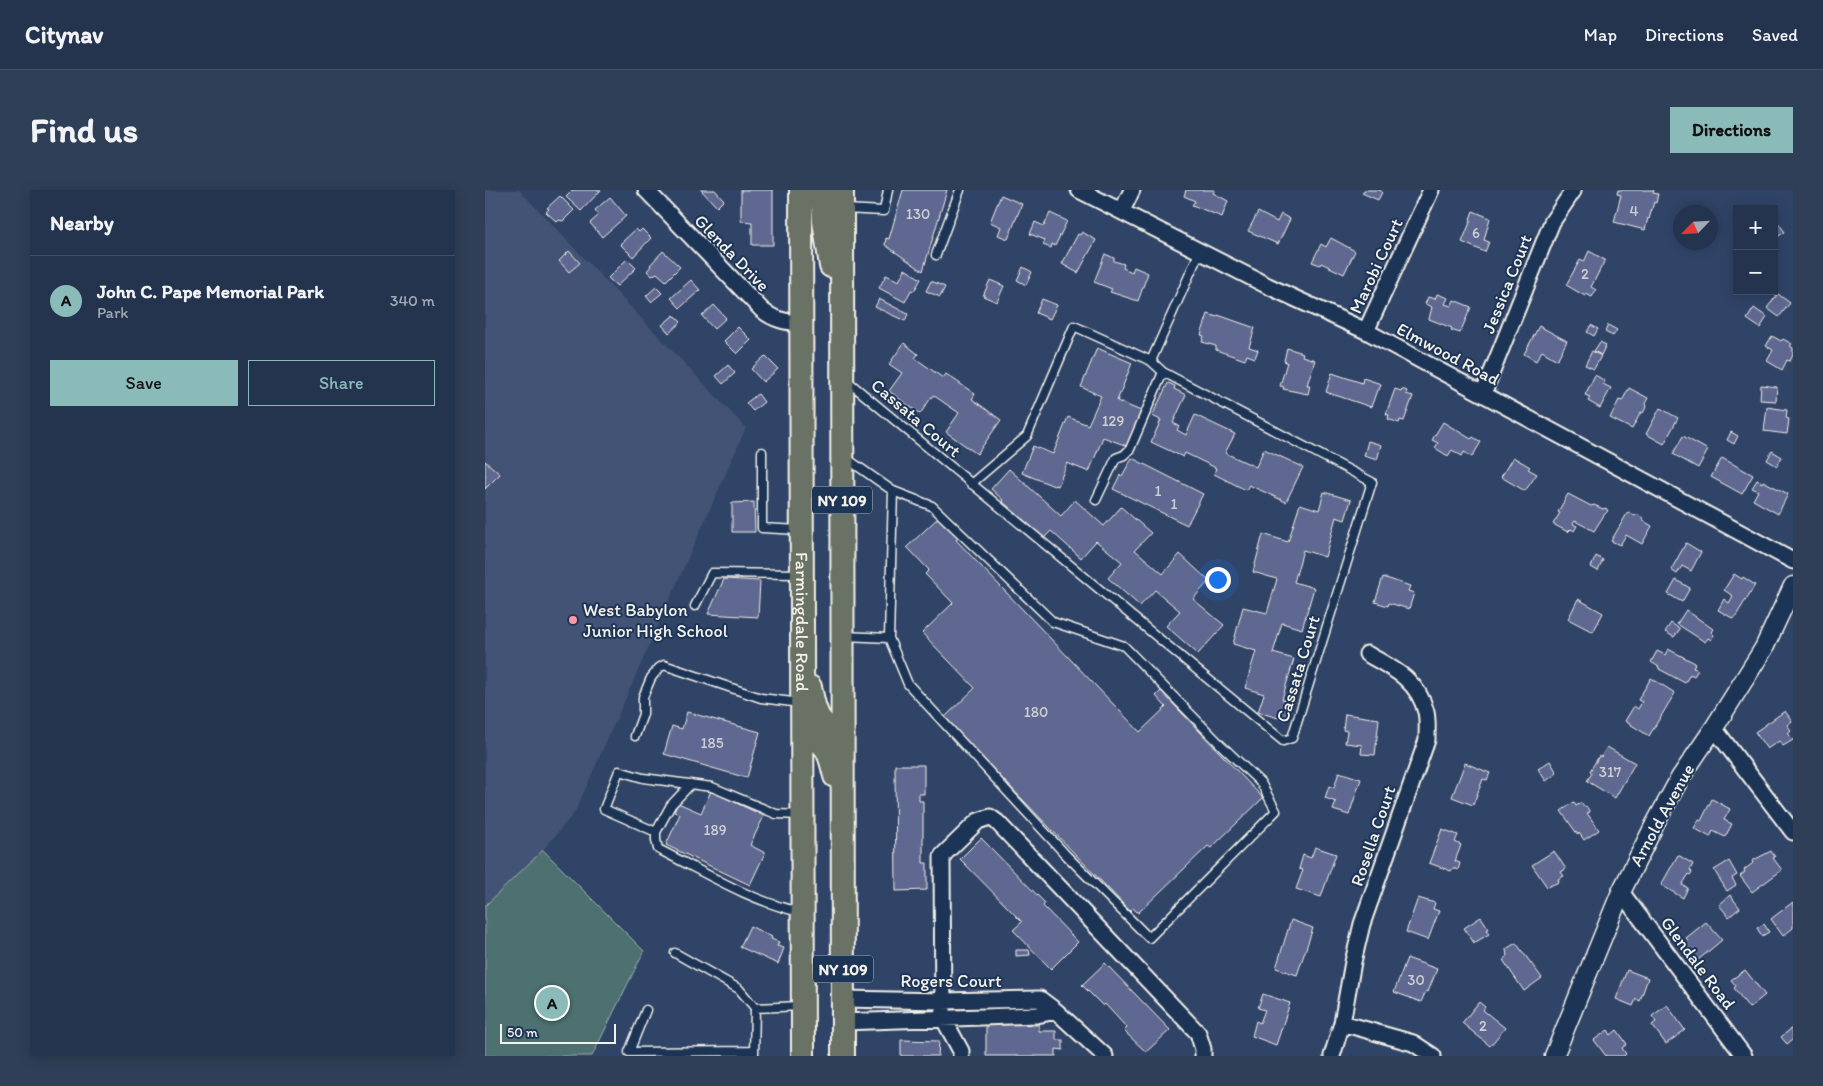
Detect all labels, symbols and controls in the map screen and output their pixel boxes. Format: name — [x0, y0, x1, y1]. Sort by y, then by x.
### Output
text: Citynav — [25, 20, 103, 49]
text: Map — [1584, 24, 1617, 46]
text: Directions — [1645, 24, 1724, 46]
text: Saved — [1752, 24, 1798, 46]
button: Directions — [1670, 107, 1793, 153]
text: Find us — [30, 109, 138, 151]
house number: 4 — [1629, 202, 1639, 220]
house number: 130 — [906, 205, 930, 223]
north arrow — [1673, 205, 1718, 250]
map controls — [1733, 205, 1778, 295]
button: + — [1733, 205, 1778, 250]
text: Nearby — [50, 210, 114, 235]
street label: Glenda Drive — [690, 210, 774, 296]
street label: Marobi Court — [1344, 215, 1408, 317]
house number: 6 — [1472, 224, 1480, 242]
street label: Jessica Court — [1477, 231, 1537, 337]
button: − — [1733, 250, 1778, 295]
house number: 2 — [1581, 265, 1589, 283]
text: John C. Pape Memorial Park — [97, 280, 324, 303]
text: A — [61, 291, 71, 310]
text: 340 m — [390, 291, 435, 310]
text: Park — [97, 303, 128, 322]
street label: Elmwood Road — [1393, 318, 1503, 390]
button: Save — [50, 360, 238, 406]
button: Share — [248, 360, 435, 406]
street label: Cassata Court — [867, 374, 966, 462]
house number: 129 — [1102, 412, 1124, 430]
house number: 1 — [1155, 482, 1162, 500]
road number: NY 109 — [812, 486, 872, 514]
house number: 1 — [1171, 495, 1178, 513]
street label: Farmingdale Road — [791, 552, 813, 692]
your location — [1205, 567, 1231, 593]
place label: West Babylon Junior High School — [583, 599, 728, 642]
street label: Cassata Court — [1271, 613, 1325, 725]
marker: West Babylon Junior High School — [567, 614, 579, 626]
house number: 180 — [1024, 703, 1048, 721]
house number: 185 — [700, 734, 724, 752]
street label: Arnold Avenue — [1625, 760, 1699, 870]
house number: 317 — [1599, 763, 1622, 781]
street label: Rosella Court — [1346, 783, 1401, 889]
house number: 189 — [703, 821, 727, 839]
street label: Glendale Road — [1656, 912, 1740, 1014]
road number: NY 109 — [813, 956, 873, 982]
street label: Rogers Court — [900, 970, 1002, 992]
house number: 30 — [1407, 971, 1425, 989]
pin: A — [536, 984, 568, 1022]
house number: 2 — [1479, 1017, 1487, 1035]
scale bar — [500, 1021, 616, 1044]
text: 50 m — [507, 1024, 538, 1041]

